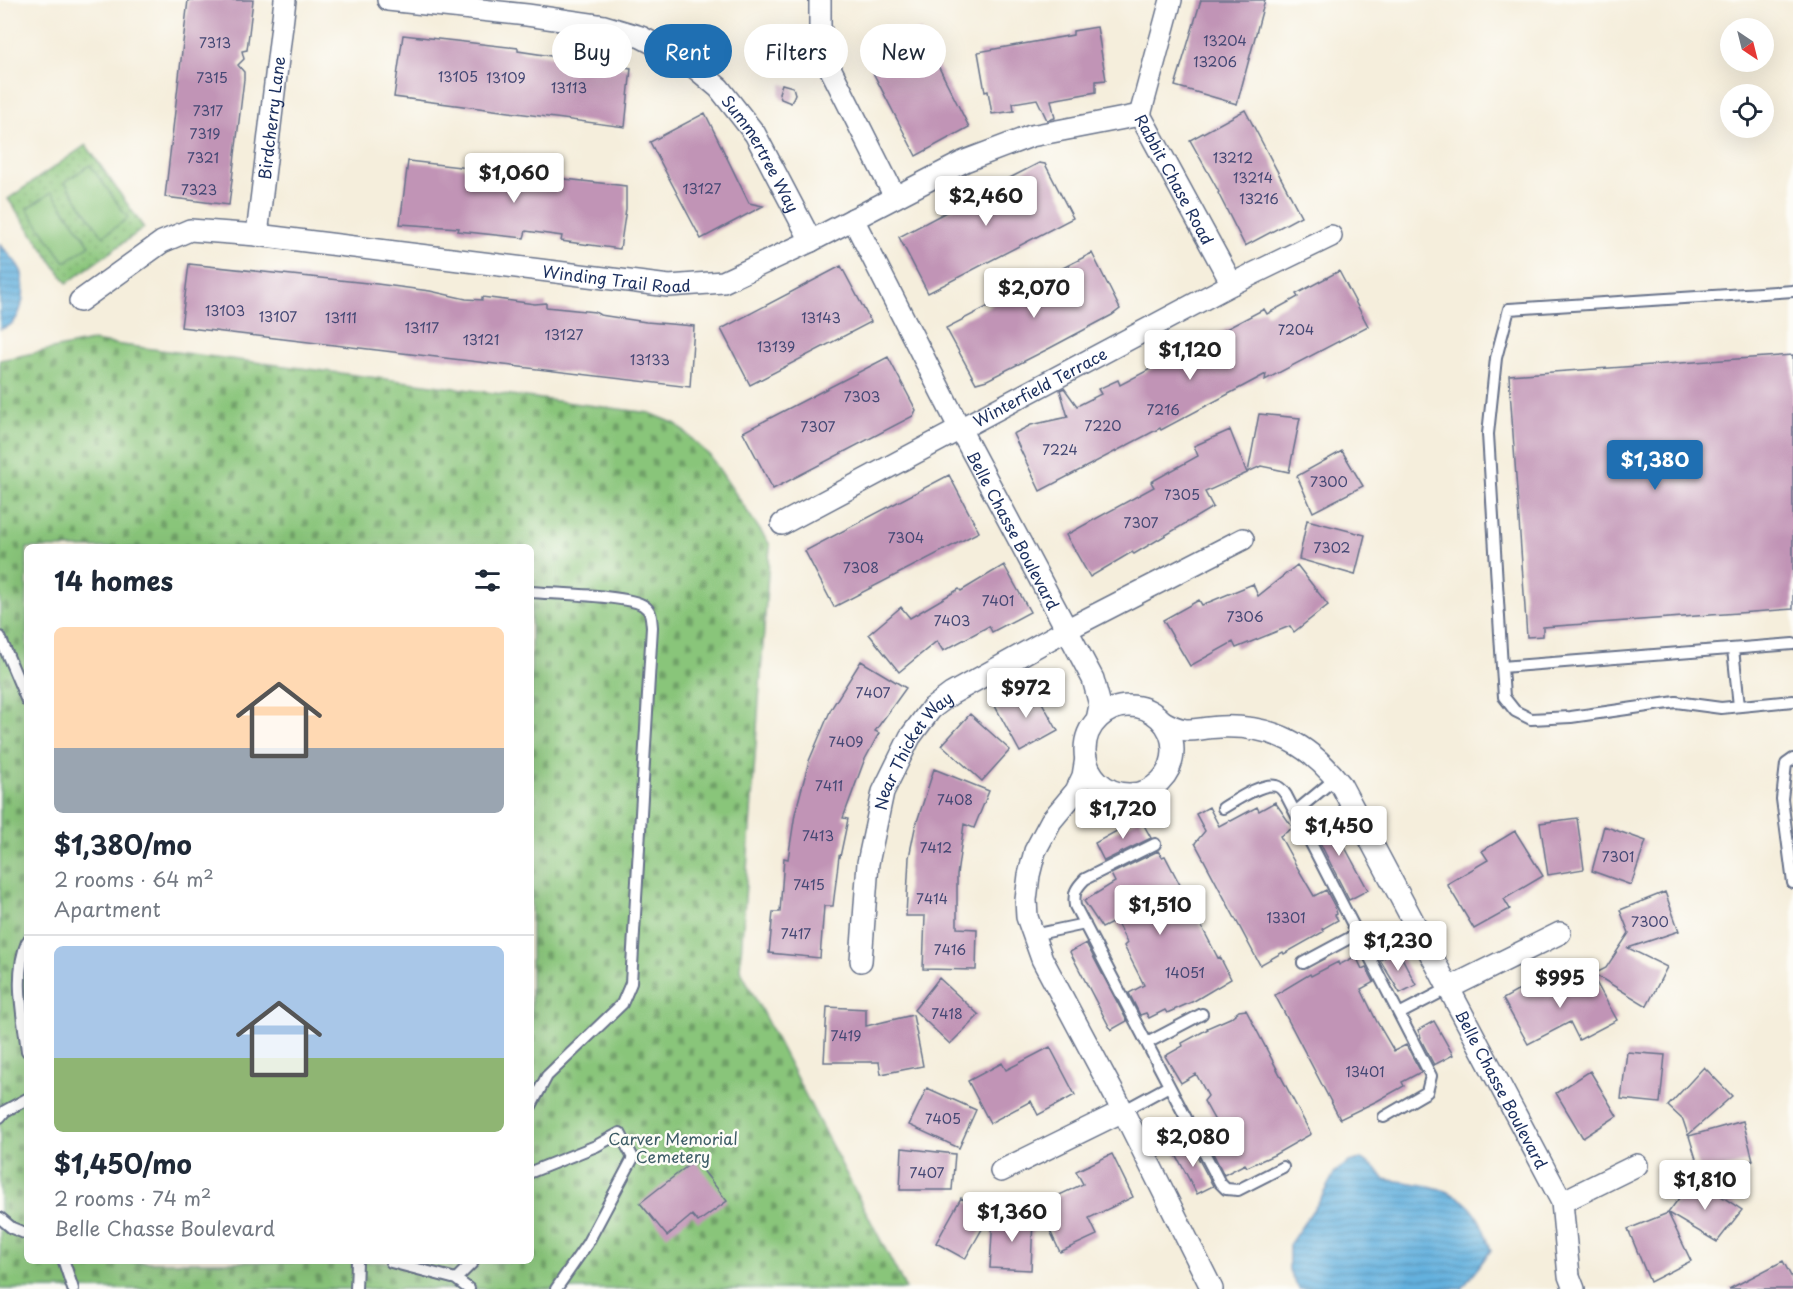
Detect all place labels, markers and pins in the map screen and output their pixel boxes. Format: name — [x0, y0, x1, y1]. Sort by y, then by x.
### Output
pin: $1,060 — [465, 153, 563, 204]
pin: $2,460 — [937, 176, 1035, 227]
pin: $2,070 — [985, 268, 1083, 319]
pin: $1,120 — [1141, 330, 1239, 381]
pin: $1,380 — [1606, 440, 1704, 491]
pin: $972 — [990, 668, 1062, 719]
pin: $1,720 — [1074, 789, 1172, 840]
pin: $1,450 — [1290, 806, 1388, 857]
pin: $1,510 — [1111, 885, 1209, 936]
pin: $1,230 — [1349, 921, 1447, 972]
pin: $995 — [1524, 958, 1596, 1009]
pin: $2,080 — [1144, 1117, 1242, 1168]
pin: $1,810 — [1656, 1160, 1754, 1211]
pin: $1,360 — [963, 1192, 1061, 1243]

